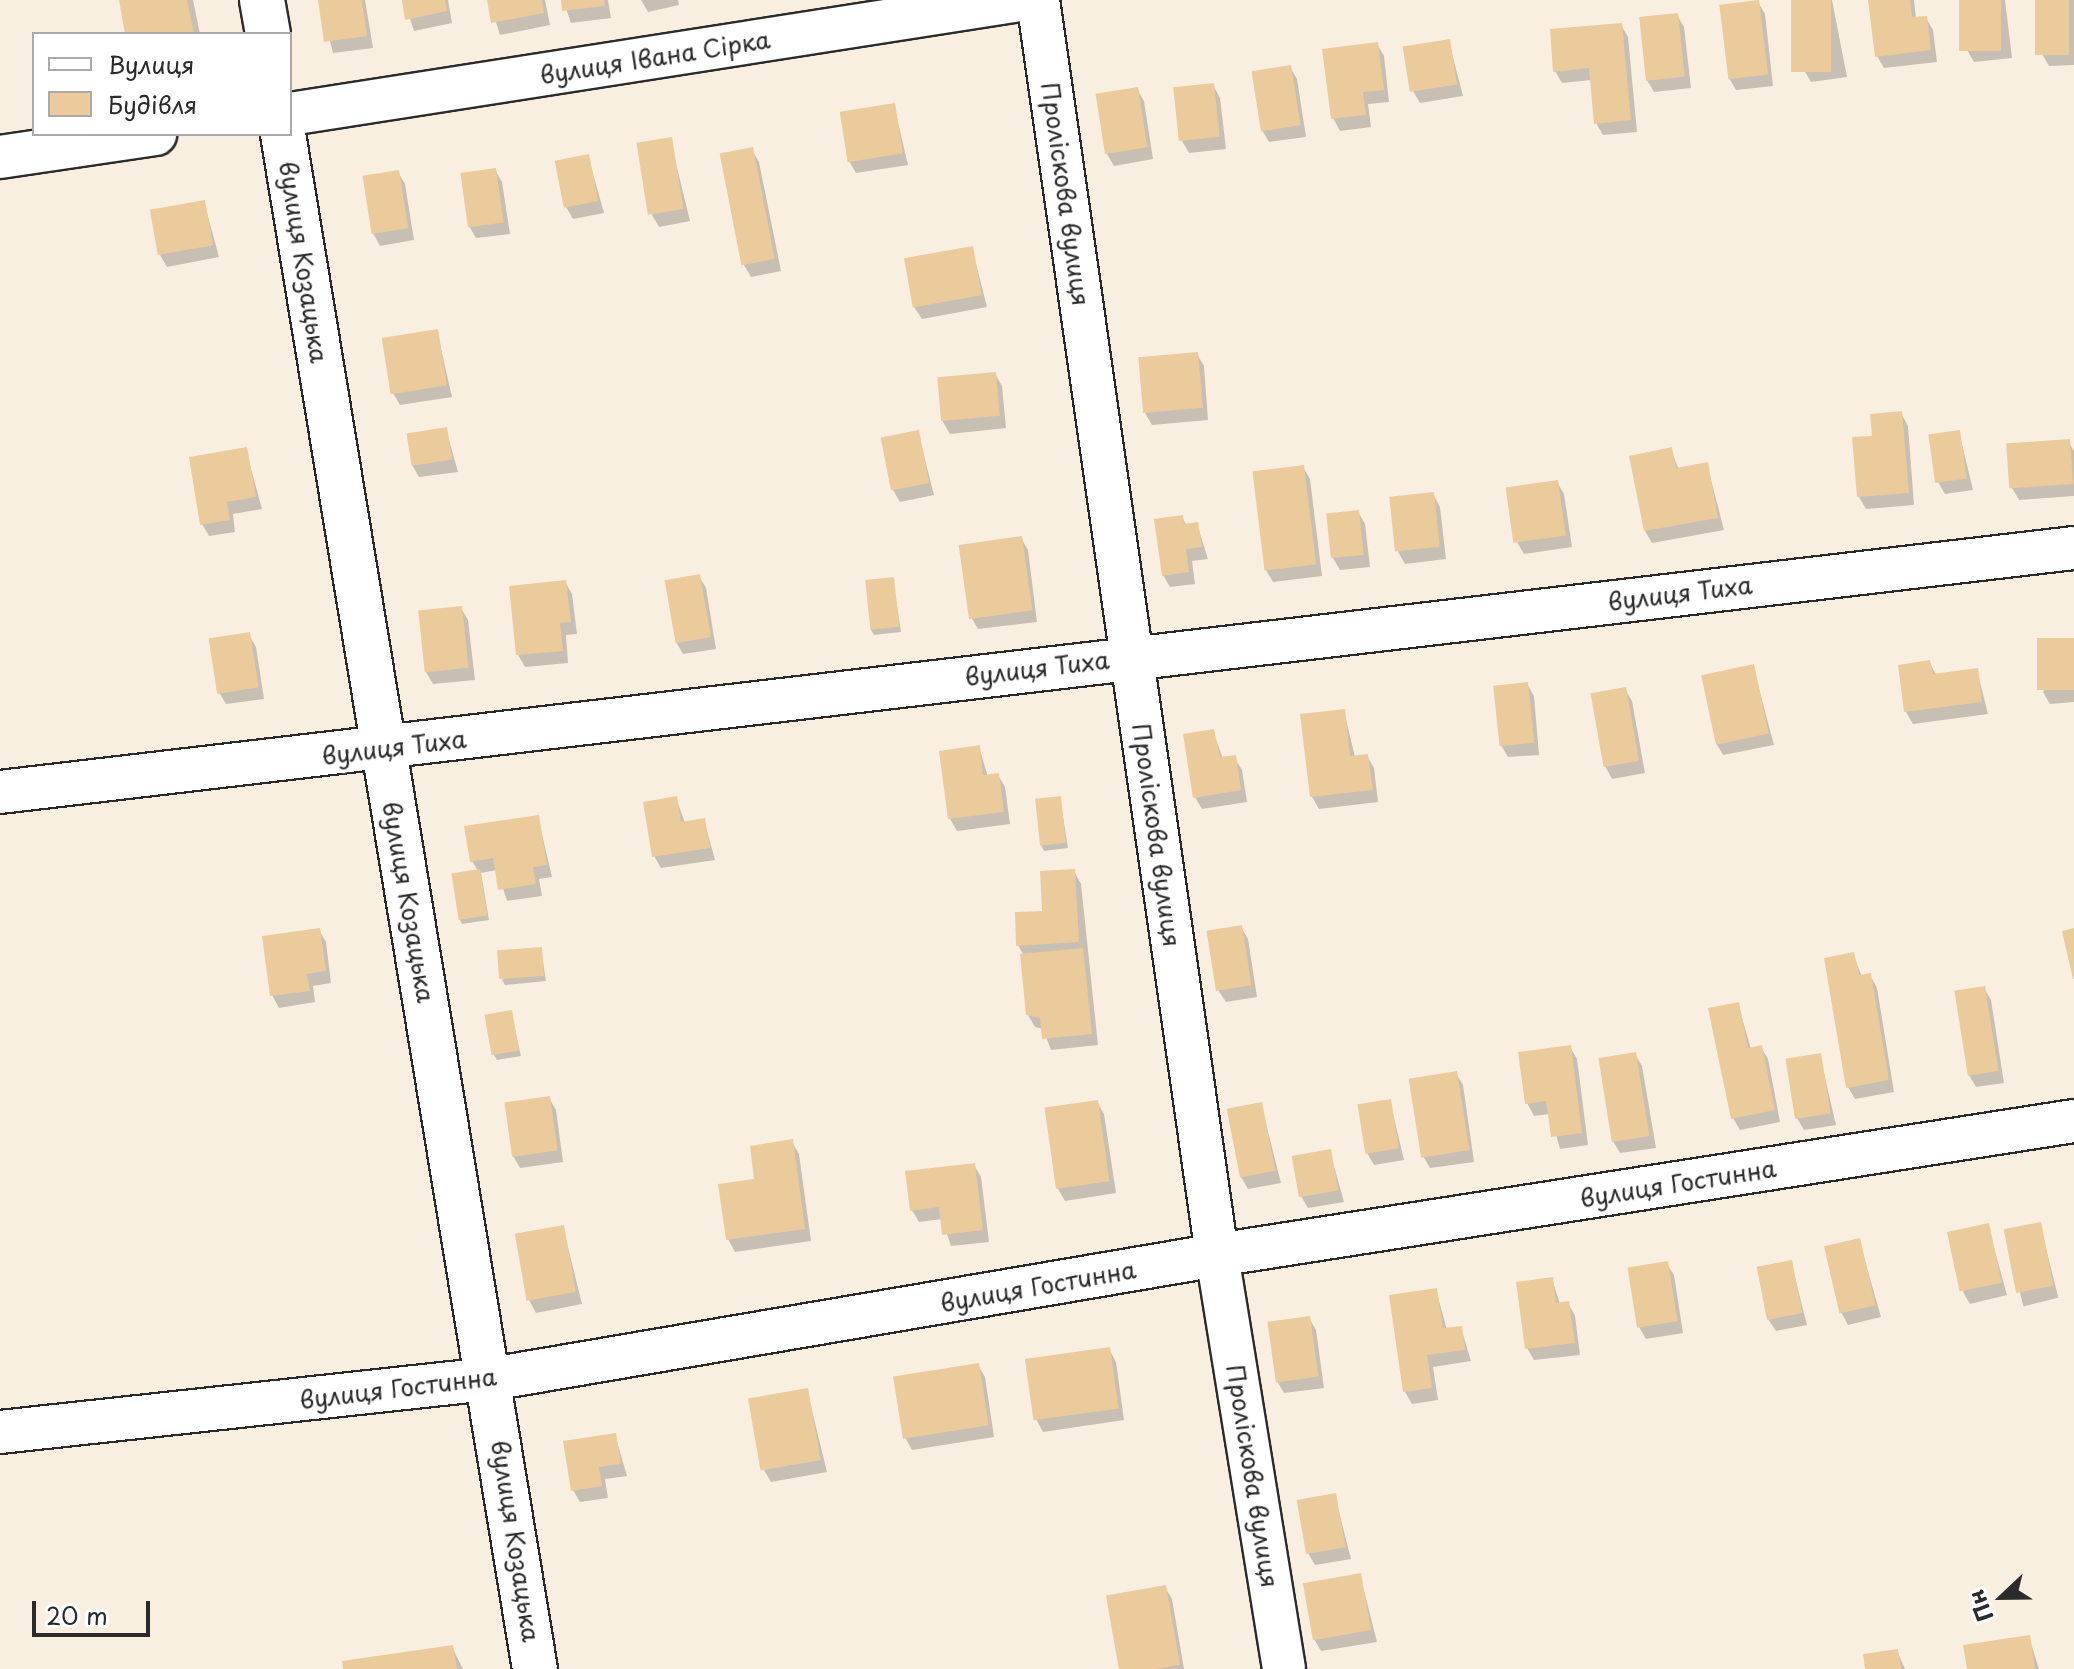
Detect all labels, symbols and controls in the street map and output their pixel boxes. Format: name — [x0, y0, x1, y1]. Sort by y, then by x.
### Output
street label: вулиця Івана Сірка — [537, 25, 773, 89]
legend — [32, 32, 292, 136]
text: Вулиця — [108, 46, 194, 82]
street label: Проліскова вулиця — [1036, 80, 1096, 308]
text: Будівля — [108, 86, 197, 122]
street label: вулиця Козацька — [274, 159, 334, 365]
street label: вулиця Тиха — [1606, 570, 1754, 616]
street label: вулиця Тиха — [963, 645, 1111, 691]
street label: Проліскова вулиця — [1127, 721, 1187, 949]
street label: вулиця Тиха — [320, 724, 468, 770]
street label: вулиця Козацька — [377, 799, 441, 1005]
street label: вулиця Гостинна — [1578, 1153, 1778, 1213]
street label: вулиця Гостинна — [938, 1255, 1138, 1317]
street label: вулиця Гостинна — [298, 1362, 498, 1414]
street label: Проліскова вулиця — [1221, 1362, 1285, 1590]
street label: вулиця Козацька — [486, 1438, 546, 1644]
north arrow — [1962, 1557, 2042, 1637]
scale bar — [36, 1585, 154, 1635]
text: Пн — [1958, 1585, 2001, 1627]
text: 20 m — [46, 1597, 108, 1633]

